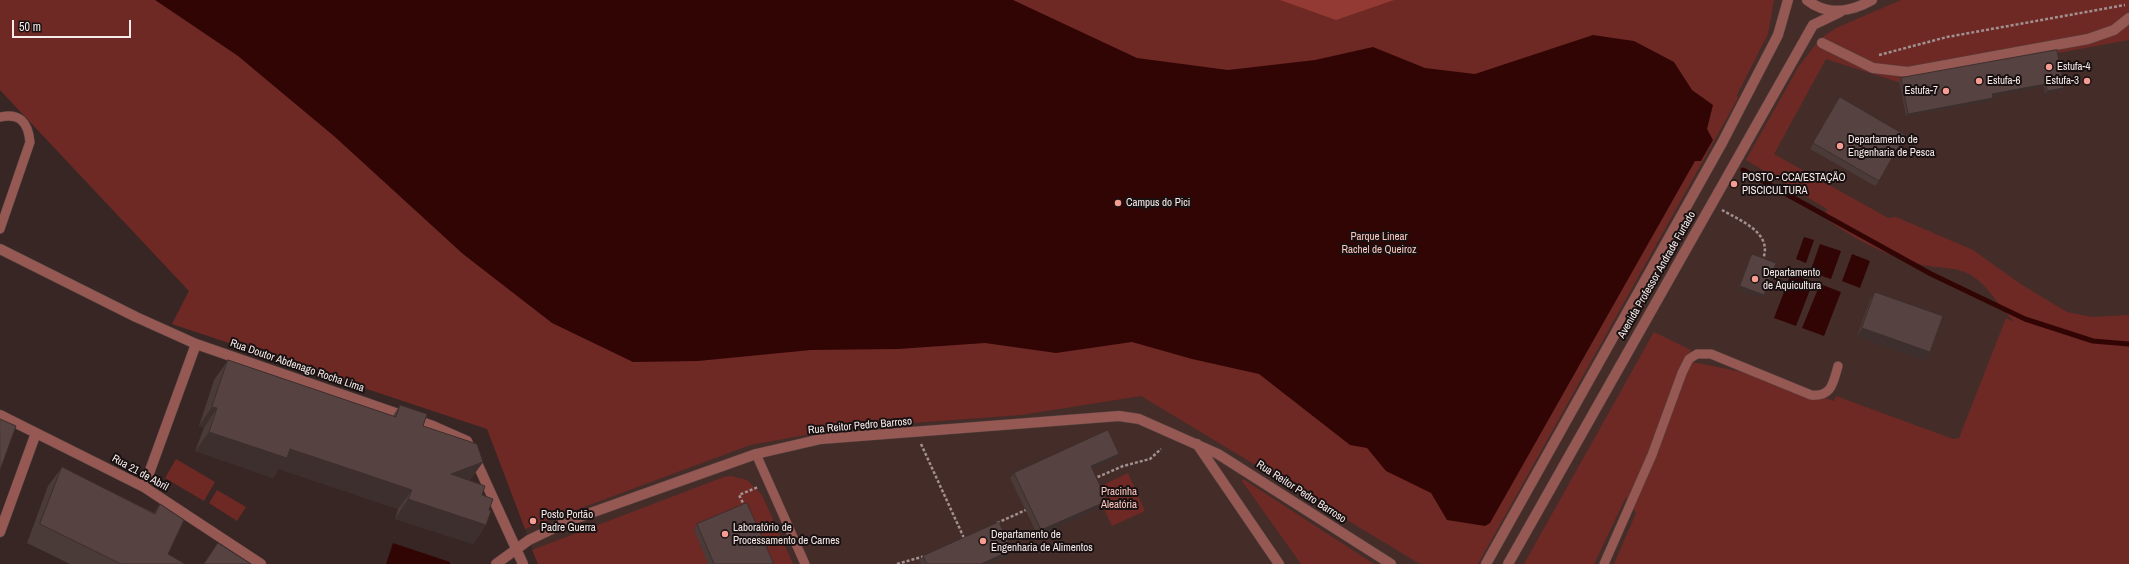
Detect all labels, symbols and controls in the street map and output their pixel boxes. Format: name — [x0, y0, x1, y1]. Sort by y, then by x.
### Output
scale bar — [14, 12, 133, 38]
text: 50 m — [19, 19, 41, 35]
place label: Estufa-4 — [2057, 60, 2091, 74]
marker: Estufa-4 — [2044, 62, 2054, 72]
place label: Estufa-6 — [1987, 74, 2021, 88]
place label: Estufa-3 — [2045, 74, 2079, 88]
marker: Estufa-6 — [1974, 76, 1984, 86]
marker: Estufa-3 — [2082, 76, 2092, 86]
place label: Estufa-7 — [1904, 84, 1938, 98]
marker: Estufa-7 — [1941, 86, 1951, 96]
place label: Departamento de Engenharia de Pesca — [1848, 133, 1935, 159]
marker: Departamento de Engenharia de Pesca — [1835, 141, 1845, 151]
place label: POSTO - CCA/ESTAÇÃO PISCICULTURA — [1742, 171, 1845, 197]
marker: POSTO - CCA/ESTAÇÃO PISCICULTURA — [1729, 179, 1739, 189]
place label: Campus do Pici — [1126, 196, 1190, 210]
marker: Campus do Pici — [1113, 198, 1123, 208]
street label: Avenida Professor Andrade Furtado — [1615, 209, 1699, 341]
park label: Parque Linear Rachel de Queiroz — [1341, 230, 1417, 256]
place label: Departamento de Aquicultura — [1763, 266, 1821, 292]
marker: Departamento de Aquicultura — [1750, 274, 1760, 284]
street label: Rua Doutor Abdenago Rocha Lima — [228, 337, 366, 395]
street label: Rua Reitor Pedro Barroso — [807, 415, 913, 437]
street label: Rua 21 de Abril — [109, 452, 171, 494]
street label: Rua Reitor Pedro Barroso — [1254, 458, 1348, 526]
park label: Pracinha Aleatória — [1101, 485, 1137, 511]
place label: Posto Portão Padre Guerra — [541, 508, 596, 534]
marker: Posto Portão Padre Guerra — [528, 516, 538, 526]
place label: Laboratório de Processamento de Carnes — [733, 521, 840, 547]
place label: Departamento de Engenharia de Alimentos — [991, 528, 1093, 554]
marker: Laboratório de Processamento de Carnes — [720, 529, 730, 539]
marker: Departamento de Engenharia de Alimentos — [978, 536, 988, 546]

